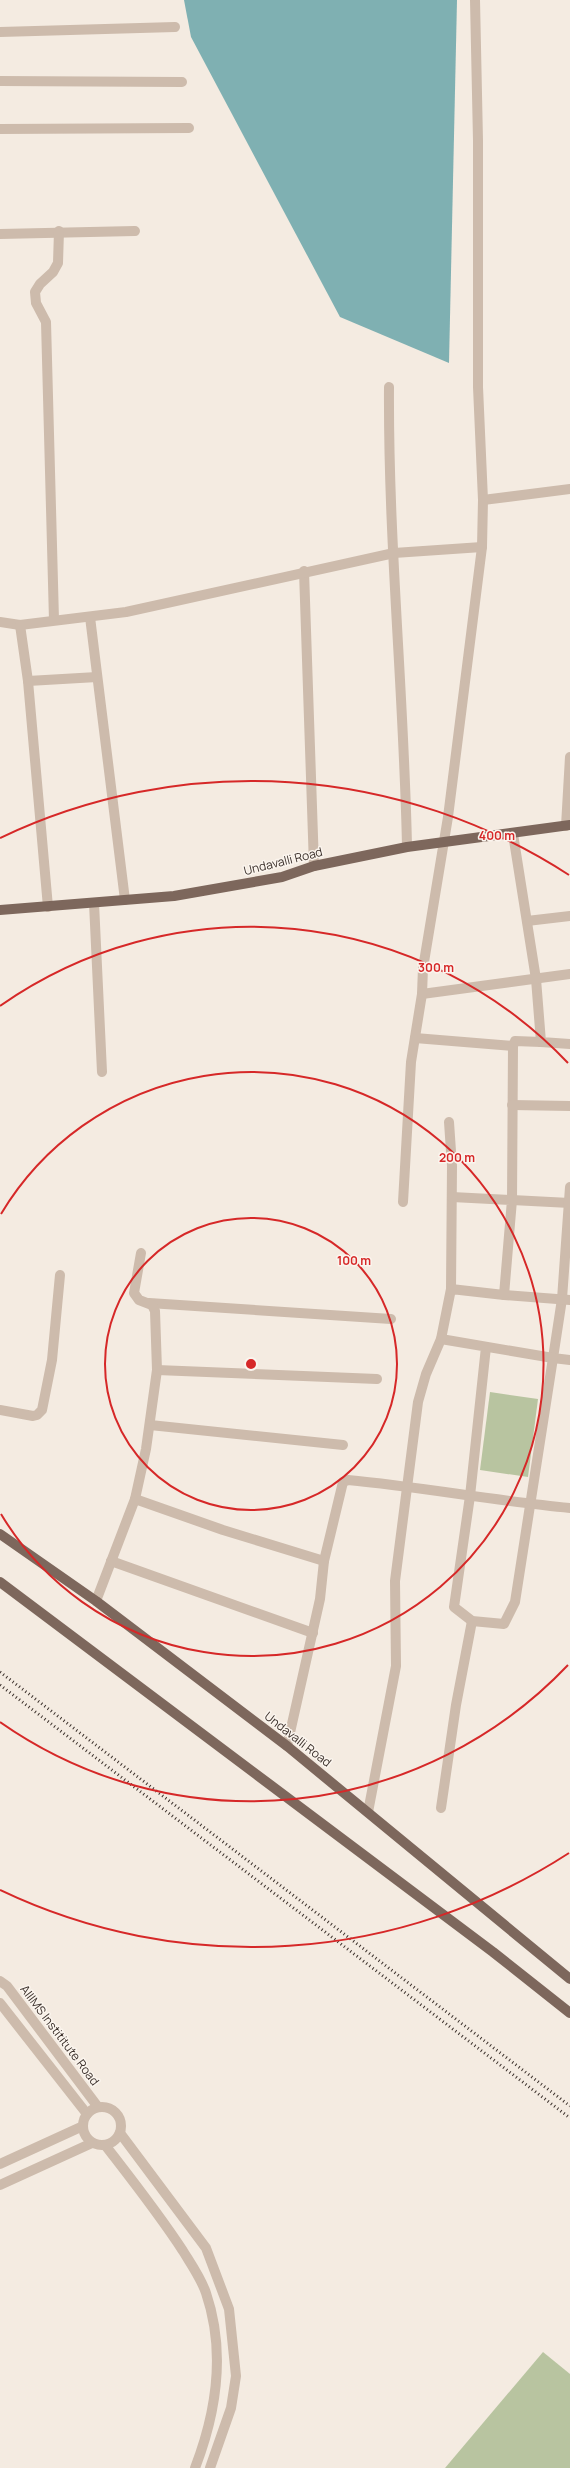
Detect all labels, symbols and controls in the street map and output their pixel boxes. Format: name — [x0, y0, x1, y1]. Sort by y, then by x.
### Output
text: 400 m — [479, 827, 515, 844]
street label: Undavalli Road — [242, 843, 324, 879]
text: 300 m — [418, 959, 454, 976]
text: 200 m — [439, 1149, 475, 1166]
text: 100 m — [337, 1252, 371, 1269]
centre of rings — [244, 1357, 258, 1371]
street label: Undavalli Road — [261, 1707, 335, 1771]
street label: AIIIMS Instititute Road — [17, 1981, 103, 2089]

